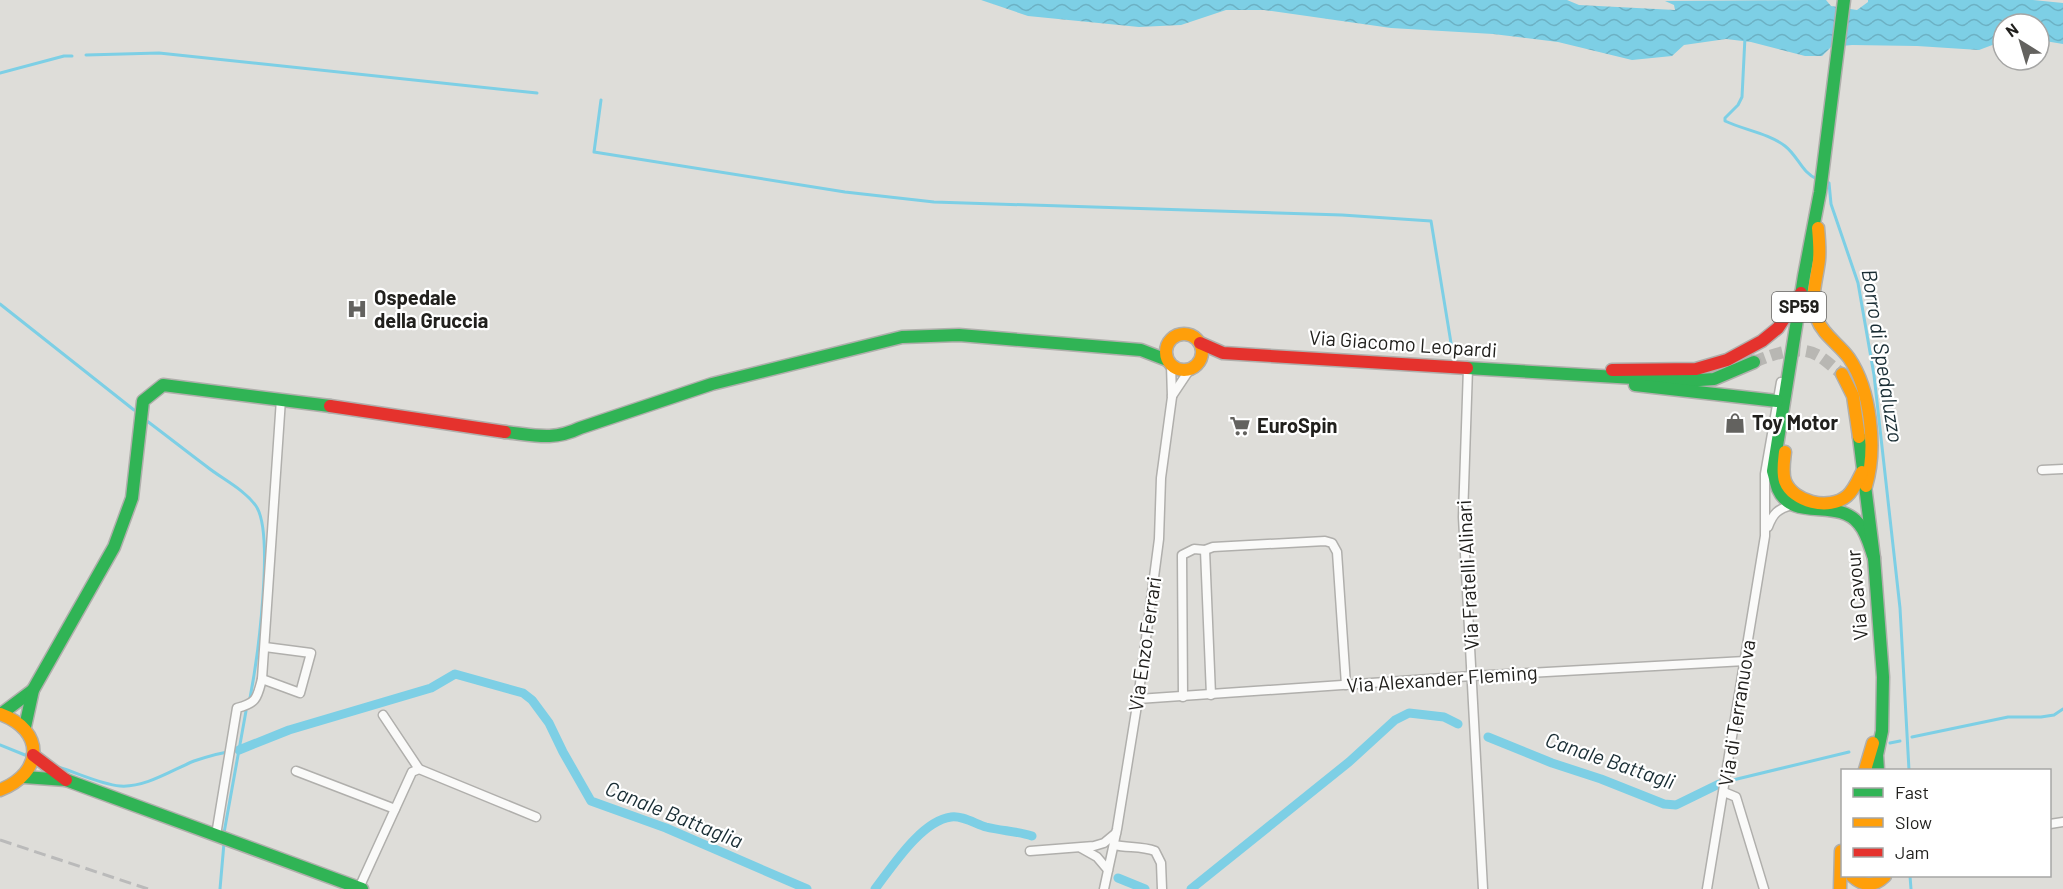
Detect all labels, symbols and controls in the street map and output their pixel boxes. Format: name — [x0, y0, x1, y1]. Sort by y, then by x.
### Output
north arrow — [1991, 12, 2051, 72]
text: N — [2002, 19, 2022, 40]
water label: Borro di Spedaluzzo — [1857, 267, 1910, 444]
place label: Ospedale della Gruccia — [374, 285, 488, 332]
road number: SP59 — [1772, 292, 1826, 322]
hospital icon: Ospedale della Gruccia — [345, 297, 369, 321]
street label: Via Giacomo Leopardi — [1308, 324, 1498, 362]
place label: Toy Motor — [1752, 410, 1838, 434]
shop icon: Toy Motor — [1723, 411, 1747, 435]
place label: EuroSpin — [1257, 413, 1337, 437]
supermarket icon: EuroSpin — [1228, 414, 1252, 438]
street label: Via Fratelli Alinari — [1451, 499, 1483, 651]
street label: Via Cavour — [1840, 549, 1872, 642]
street label: Via Enzo Ferrari — [1123, 575, 1165, 713]
street label: Via di Terranuova — [1713, 638, 1759, 788]
street label: Via Alexander Fleming — [1346, 659, 1538, 697]
water label: Canale Battagli — [1543, 726, 1679, 794]
legend — [1841, 769, 2051, 877]
water label: Canale Battaglia — [602, 775, 747, 853]
text: Fast — [1895, 781, 1929, 803]
text: Slow — [1895, 811, 1932, 833]
text: Jam — [1895, 841, 1929, 863]

